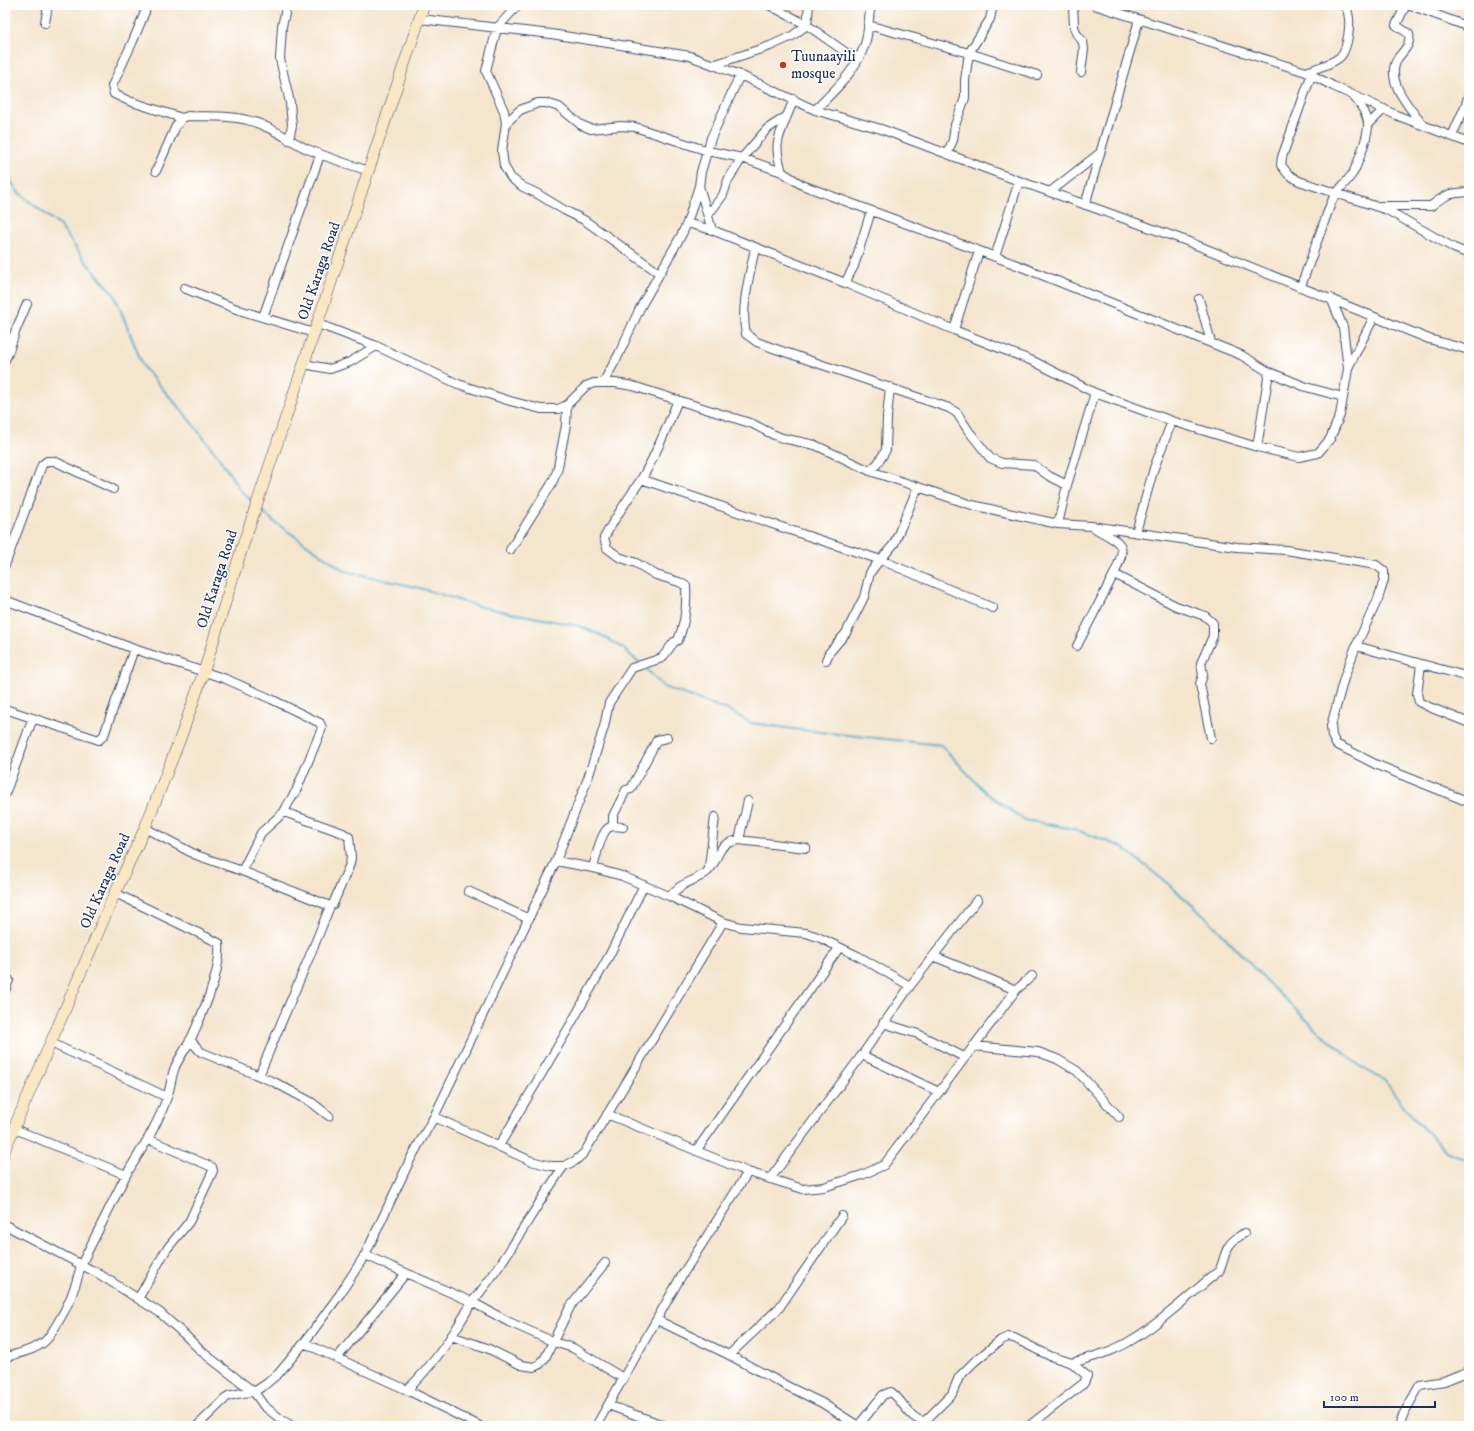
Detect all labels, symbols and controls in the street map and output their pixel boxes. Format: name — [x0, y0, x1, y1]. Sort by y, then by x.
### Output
place label: Tuunaayili mosque — [791, 47, 856, 83]
marker: Tuunaayili mosque — [778, 60, 788, 70]
street label: Old Karaga Road — [293, 219, 345, 323]
street label: Old Karaga Road — [192, 527, 242, 631]
street label: Old Karaga Road — [75, 830, 135, 932]
scale bar — [1324, 1383, 1435, 1409]
text: 100 m — [1330, 1390, 1359, 1405]

